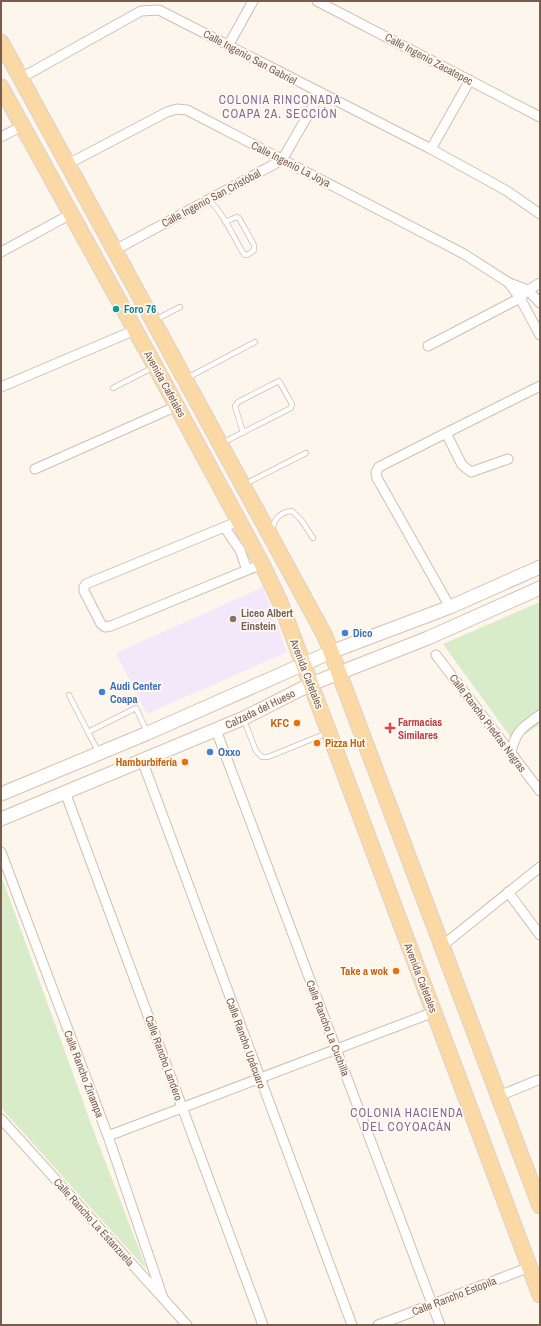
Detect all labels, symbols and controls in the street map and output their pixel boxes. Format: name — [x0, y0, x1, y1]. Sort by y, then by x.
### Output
street label: Calle Ingenio San Gabriel — [201, 26, 299, 88]
street label: Calle Ingenio Zacatepec — [383, 30, 476, 88]
district label: COLONIA RINCONADA COAPA 2A. SECCIÓN — [219, 92, 341, 122]
street label: Calle Ingenio La Joya — [249, 138, 333, 190]
street label: Calle Ingenio San Cristóbal — [159, 166, 263, 230]
place label: Foro 76 — [124, 302, 156, 316]
marker: Foro 76 — [111, 304, 121, 314]
street label: Avenida Cafetales — [141, 348, 189, 420]
place label: Liceo Albert Einstein — [241, 606, 293, 633]
marker: Liceo Albert Einstein — [228, 614, 238, 624]
place label: Dico — [353, 626, 373, 640]
marker: Dico — [340, 628, 350, 638]
street label: Avenida Cafetales — [287, 636, 327, 711]
street label: Calle Rancho Piedras Negras — [447, 671, 530, 775]
place label: Audi Center Coapa — [110, 679, 162, 706]
street label: Calzada del Hueso — [223, 686, 297, 732]
marker: Audi Center Coapa — [97, 687, 107, 697]
place label: Farmacias Similares — [398, 715, 442, 742]
place label: KFC — [270, 716, 289, 730]
marker: KFC — [292, 718, 302, 728]
marker: Farmacias Similares — [385, 723, 395, 733]
place label: Pizza Hut — [325, 736, 365, 750]
marker: Pizza Hut — [312, 738, 322, 748]
place label: Oxxo — [218, 745, 241, 759]
marker: Oxxo — [205, 747, 215, 757]
place label: Hamburbifería — [116, 755, 177, 769]
marker: Hamburbifería — [180, 757, 190, 767]
street label: Avenida Cafetales — [401, 940, 441, 1015]
place label: Take a wok — [341, 964, 389, 978]
marker: Take a wok — [391, 966, 401, 976]
street label: Calle Rancho La Cuchilla — [303, 978, 353, 1078]
street label: Calle Rancho Upácuaro — [223, 996, 269, 1090]
street label: Calle Rancho Landero — [142, 1013, 186, 1103]
street label: Calle Rancho Zinampa — [61, 1028, 107, 1120]
district label: COLONIA HACIENDA DEL COYOACÁN — [350, 1105, 464, 1135]
street label: Calle Rancho La Estanzuela — [51, 1175, 137, 1269]
street label: Calle Rancho Estopila — [410, 1273, 498, 1319]

